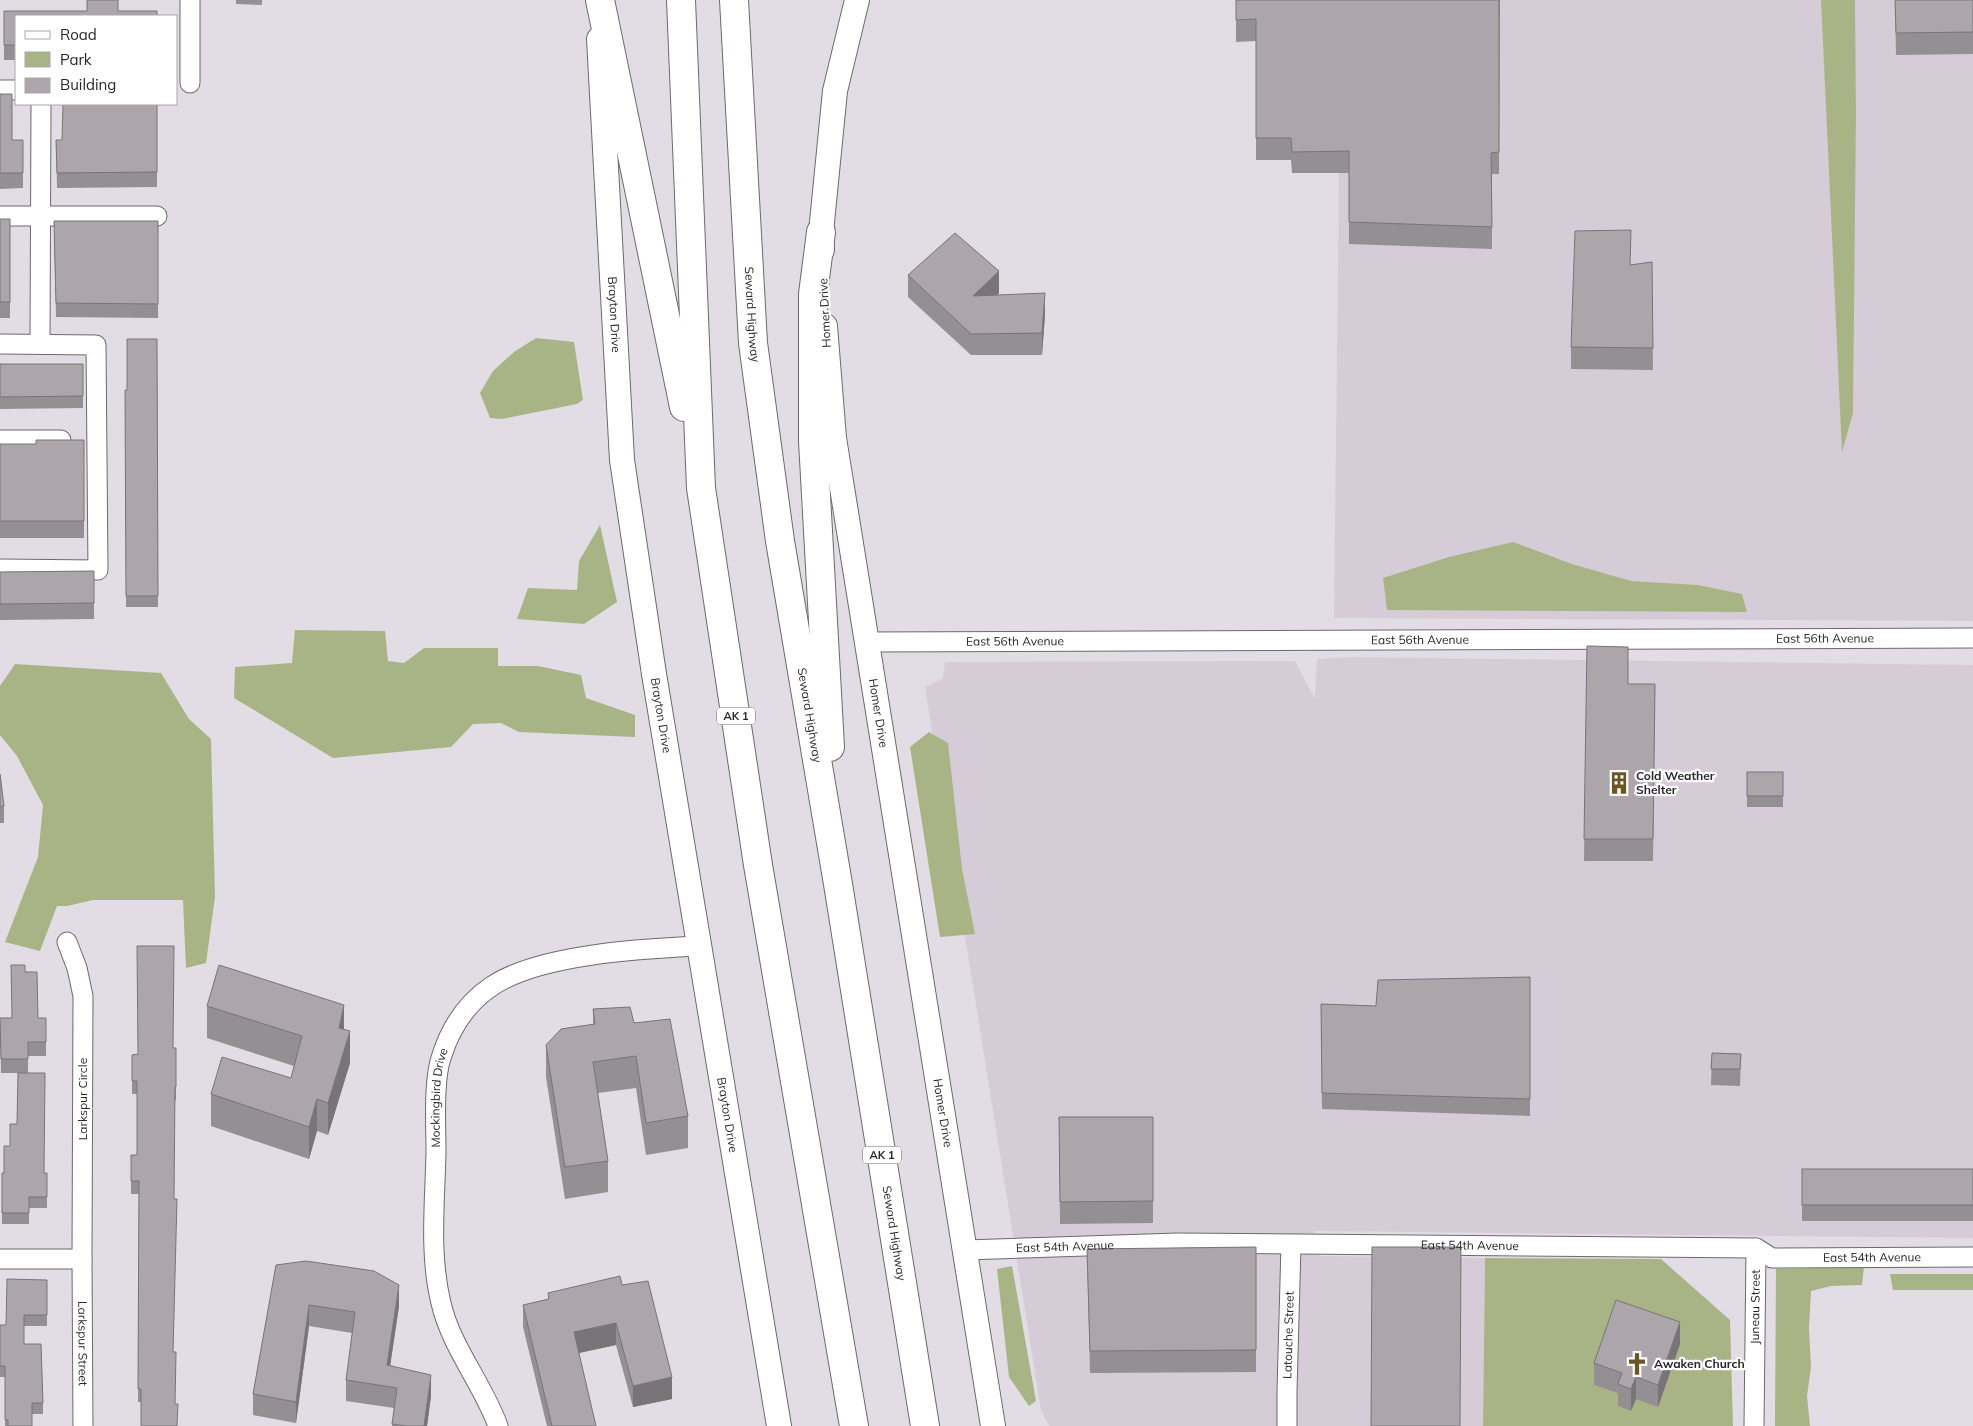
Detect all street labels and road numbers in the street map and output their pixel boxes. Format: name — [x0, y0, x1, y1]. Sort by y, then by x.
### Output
street label: Seward Highway — [742, 266, 764, 364]
street label: Brayton Drive — [605, 276, 624, 353]
street label: Homer Drive — [815, 278, 834, 348]
street label: East 56th Avenue — [1776, 630, 1874, 646]
street label: East 56th Avenue — [1371, 632, 1469, 647]
street label: East 56th Avenue — [966, 633, 1064, 649]
street label: Seward Highway — [795, 666, 825, 764]
street label: Brayton Drive — [648, 676, 675, 754]
street label: Homer Drive — [866, 677, 892, 749]
road number: AK 1 — [717, 708, 755, 724]
street label: Mockingbird Drive — [428, 1046, 451, 1148]
street label: Larkspur Circle — [75, 1058, 90, 1140]
street label: Brayton Drive — [714, 1076, 741, 1154]
street label: Homer Drive — [930, 1077, 956, 1148]
road number: AK 1 — [863, 1146, 901, 1164]
street label: Seward Highway — [880, 1185, 910, 1283]
street label: East 54th Avenue — [1016, 1237, 1114, 1255]
street label: East 54th Avenue — [1421, 1237, 1519, 1253]
street label: East 54th Avenue — [1823, 1249, 1921, 1265]
street label: Juneau Street — [1747, 1269, 1763, 1345]
street label: Latouche Street — [1279, 1291, 1297, 1379]
street label: Larkspur Street — [75, 1301, 91, 1386]

